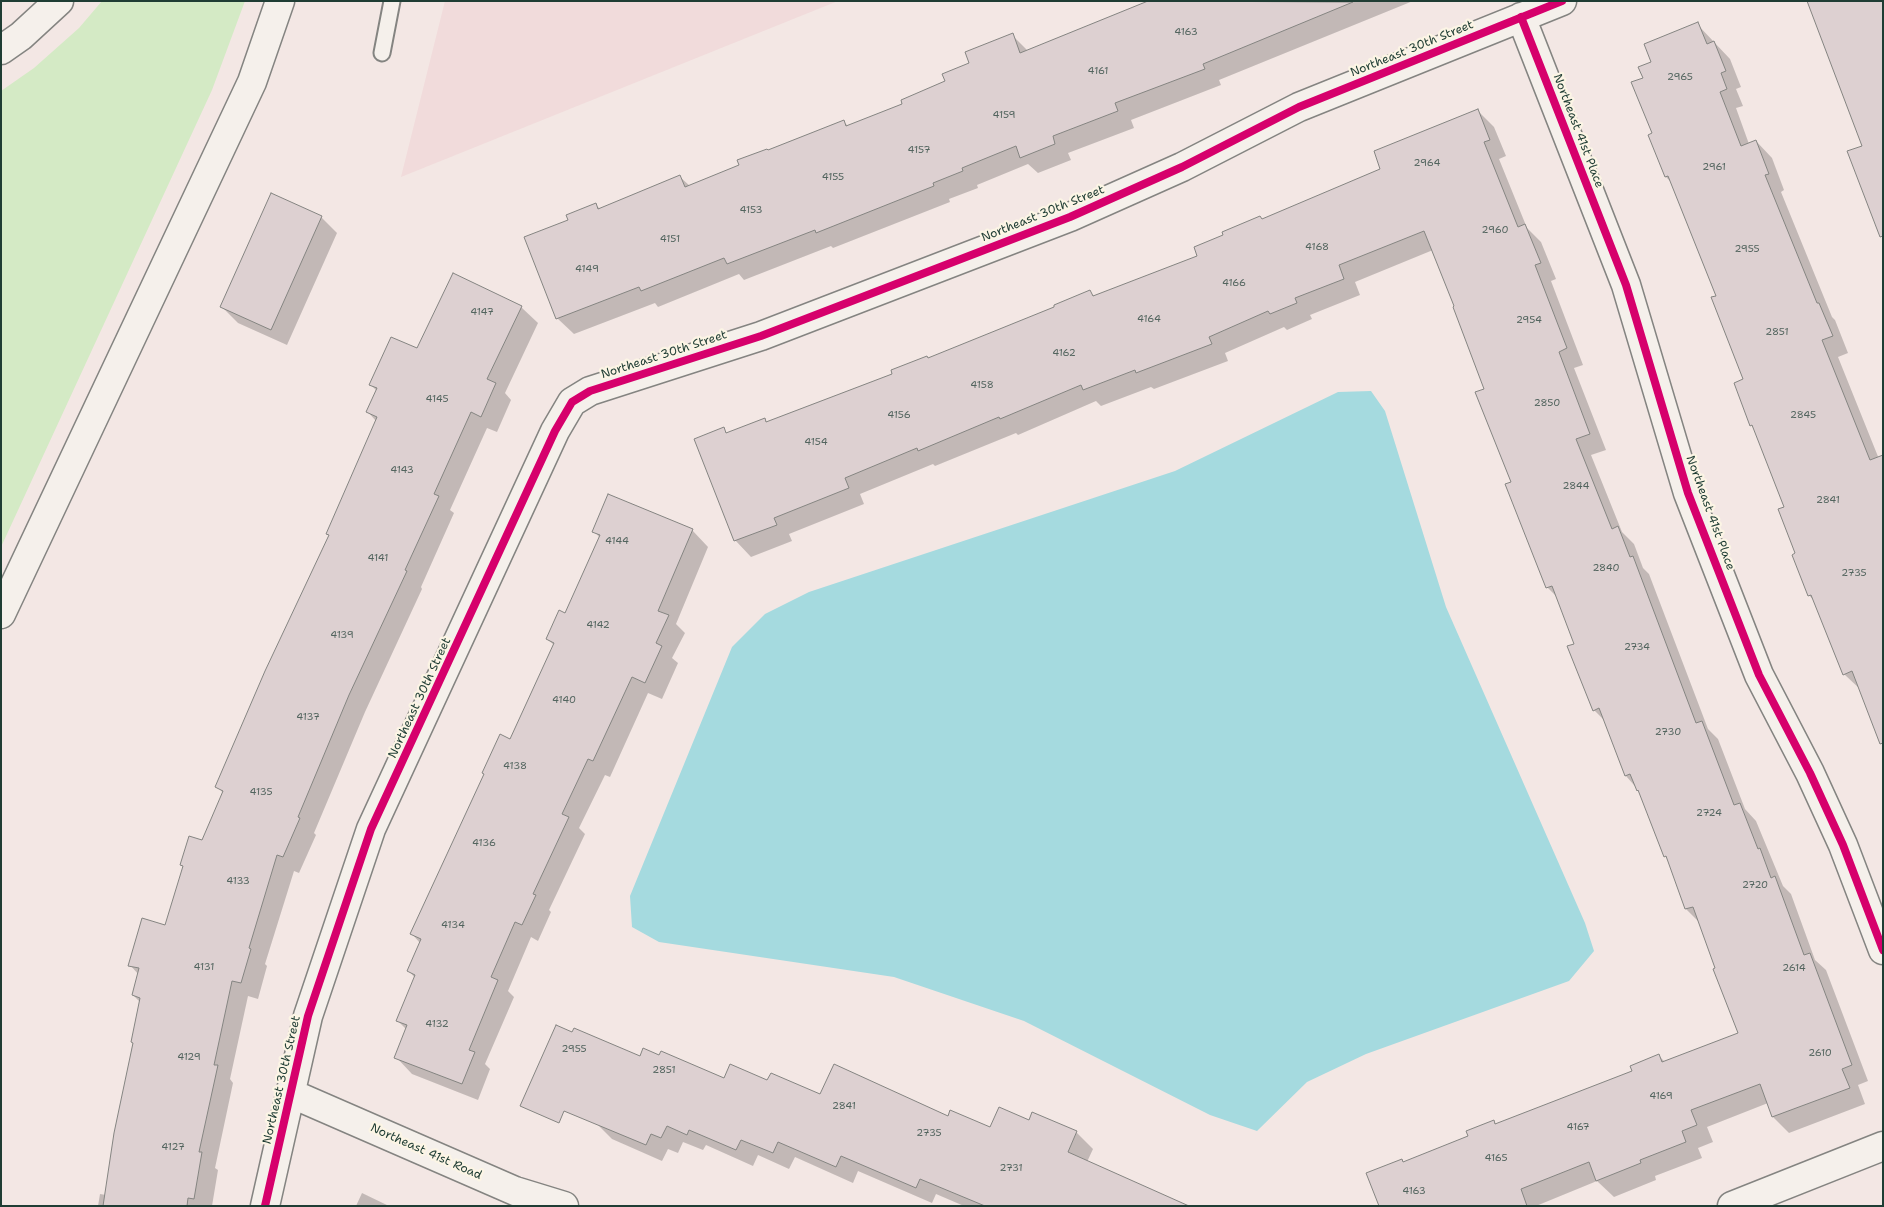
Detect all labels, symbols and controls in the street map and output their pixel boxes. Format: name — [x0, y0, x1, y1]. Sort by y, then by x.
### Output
street label: Northeast 30th Street — [1348, 18, 1476, 80]
house number: 4163 — [1174, 26, 1198, 38]
house number: 4161 — [1088, 65, 1108, 77]
house number: 2965 — [1667, 71, 1693, 83]
street label: Northeast 41st Place — [1550, 72, 1606, 190]
house number: 4159 — [992, 109, 1016, 121]
house number: 4157 — [907, 144, 931, 156]
house number: 2964 — [1414, 157, 1440, 169]
house number: 2961 — [1702, 161, 1726, 173]
house number: 4155 — [822, 171, 844, 183]
street label: Northeast 30th Street — [979, 183, 1107, 245]
house number: 4153 — [739, 204, 763, 216]
house number: 2960 — [1482, 224, 1508, 236]
house number: 4151 — [660, 233, 680, 245]
house number: 4168 — [1305, 241, 1329, 253]
house number: 2955 — [1734, 243, 1760, 255]
house number: 4149 — [575, 263, 599, 275]
house number: 4166 — [1222, 277, 1246, 289]
house number: 4147 — [470, 306, 494, 318]
house number: 4164 — [1137, 313, 1161, 325]
house number: 2954 — [1516, 314, 1542, 326]
house number: 2851 — [1765, 326, 1789, 338]
street label: Northeast 30th Street — [599, 328, 729, 382]
house number: 4162 — [1052, 347, 1076, 359]
house number: 4158 — [970, 379, 994, 391]
house number: 4145 — [425, 393, 449, 405]
house number: 2850 — [1534, 397, 1560, 409]
house number: 4156 — [887, 409, 911, 421]
house number: 2845 — [1790, 409, 1816, 421]
house number: 4154 — [804, 436, 828, 448]
street label: Northeast 41st Place — [1683, 454, 1737, 572]
house number: 4143 — [390, 464, 414, 476]
house number: 2844 — [1563, 480, 1589, 492]
house number: 2841 — [1816, 494, 1840, 506]
house number: 4144 — [605, 535, 629, 547]
house number: 4141 — [368, 552, 388, 564]
house number: 2840 — [1592, 562, 1620, 574]
house number: 2735 — [1841, 567, 1867, 579]
house number: 4142 — [586, 619, 610, 631]
house number: 4139 — [330, 629, 354, 641]
street label: Northeast 30th Street — [386, 635, 454, 761]
house number: 2734 — [1624, 641, 1650, 653]
house number: 4140 — [552, 694, 576, 706]
house number: 4137 — [296, 711, 320, 723]
house number: 2730 — [1655, 726, 1681, 738]
house number: 4138 — [503, 760, 527, 772]
house number: 4135 — [249, 786, 273, 798]
house number: 2724 — [1696, 807, 1722, 819]
house number: 4136 — [472, 837, 496, 849]
house number: 4133 — [226, 875, 250, 887]
house number: 2720 — [1742, 879, 1768, 891]
house number: 4134 — [441, 919, 465, 931]
house number: 4131 — [194, 961, 214, 973]
house number: 2614 — [1782, 962, 1806, 974]
street label: Northeast 30th Street — [260, 1014, 304, 1146]
house number: 4132 — [425, 1018, 449, 1030]
house number: 2955 — [561, 1043, 587, 1055]
house number: 2610 — [1808, 1047, 1832, 1059]
house number: 4129 — [177, 1051, 201, 1063]
house number: 2851 — [652, 1064, 676, 1076]
house number: 4169 — [1649, 1090, 1673, 1102]
house number: 2841 — [832, 1100, 856, 1112]
street label: Northeast 41st Road — [368, 1121, 484, 1183]
house number: 4167 — [1566, 1121, 1590, 1133]
house number: 2735 — [916, 1127, 942, 1139]
house number: 4127 — [161, 1141, 185, 1153]
house number: 4165 — [1484, 1152, 1508, 1164]
house number: 2731 — [999, 1162, 1023, 1174]
house number: 4163 — [1402, 1185, 1426, 1197]

